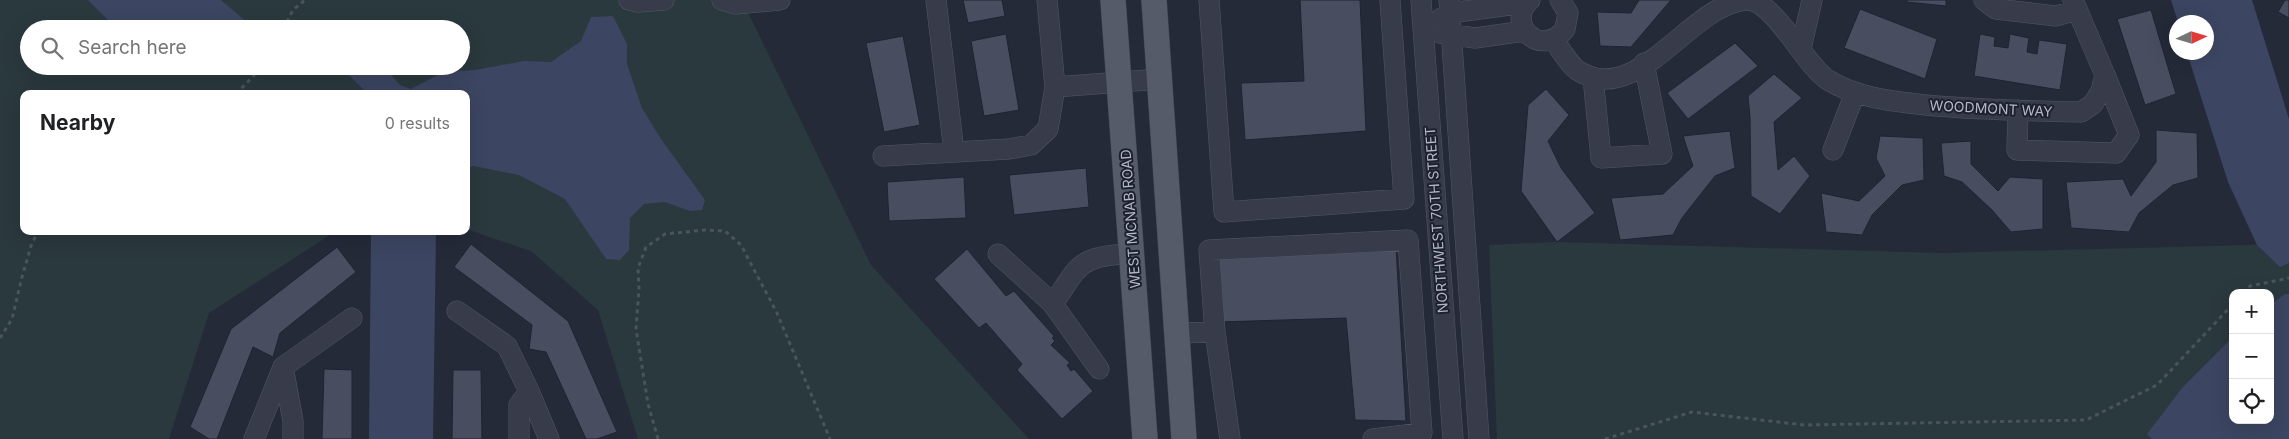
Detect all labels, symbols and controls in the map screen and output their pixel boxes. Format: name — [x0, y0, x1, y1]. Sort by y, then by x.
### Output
north arrow — [2169, 15, 2214, 60]
search box — [20, 20, 470, 75]
icon: search — [38, 34, 66, 62]
text: Search here — [78, 36, 187, 59]
street label: WOODMONT WAY — [1929, 96, 2054, 120]
text: Nearby — [40, 110, 115, 135]
text: 0 results — [385, 113, 450, 133]
street label: NORTHWEST 70TH STREET — [1421, 126, 1451, 314]
street label: WEST MCNAB ROAD — [1117, 149, 1143, 289]
map controls — [2229, 289, 2274, 424]
button: + — [2229, 289, 2274, 334]
button: − — [2229, 334, 2274, 379]
button: locate — [2229, 379, 2274, 424]

